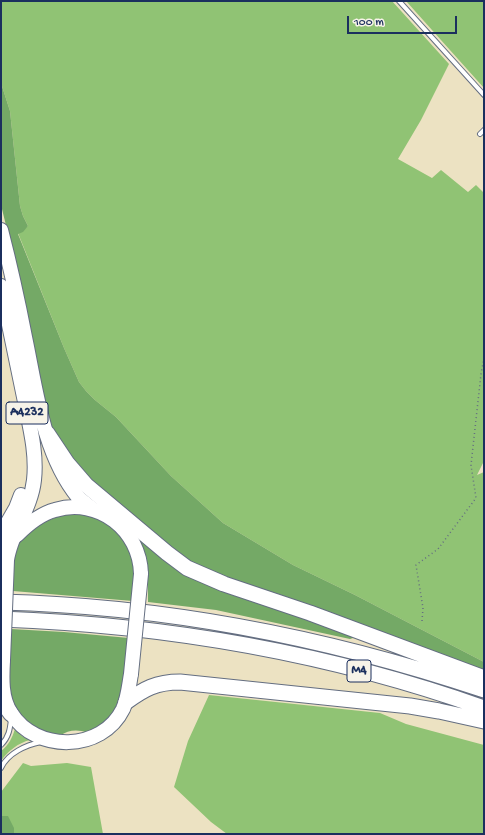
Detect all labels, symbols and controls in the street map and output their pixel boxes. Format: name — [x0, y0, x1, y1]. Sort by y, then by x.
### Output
scale bar — [349, 8, 459, 34]
text: 100 m — [354, 16, 384, 30]
road number: A4232 — [6, 402, 48, 424]
road number: M4 — [347, 660, 371, 682]

